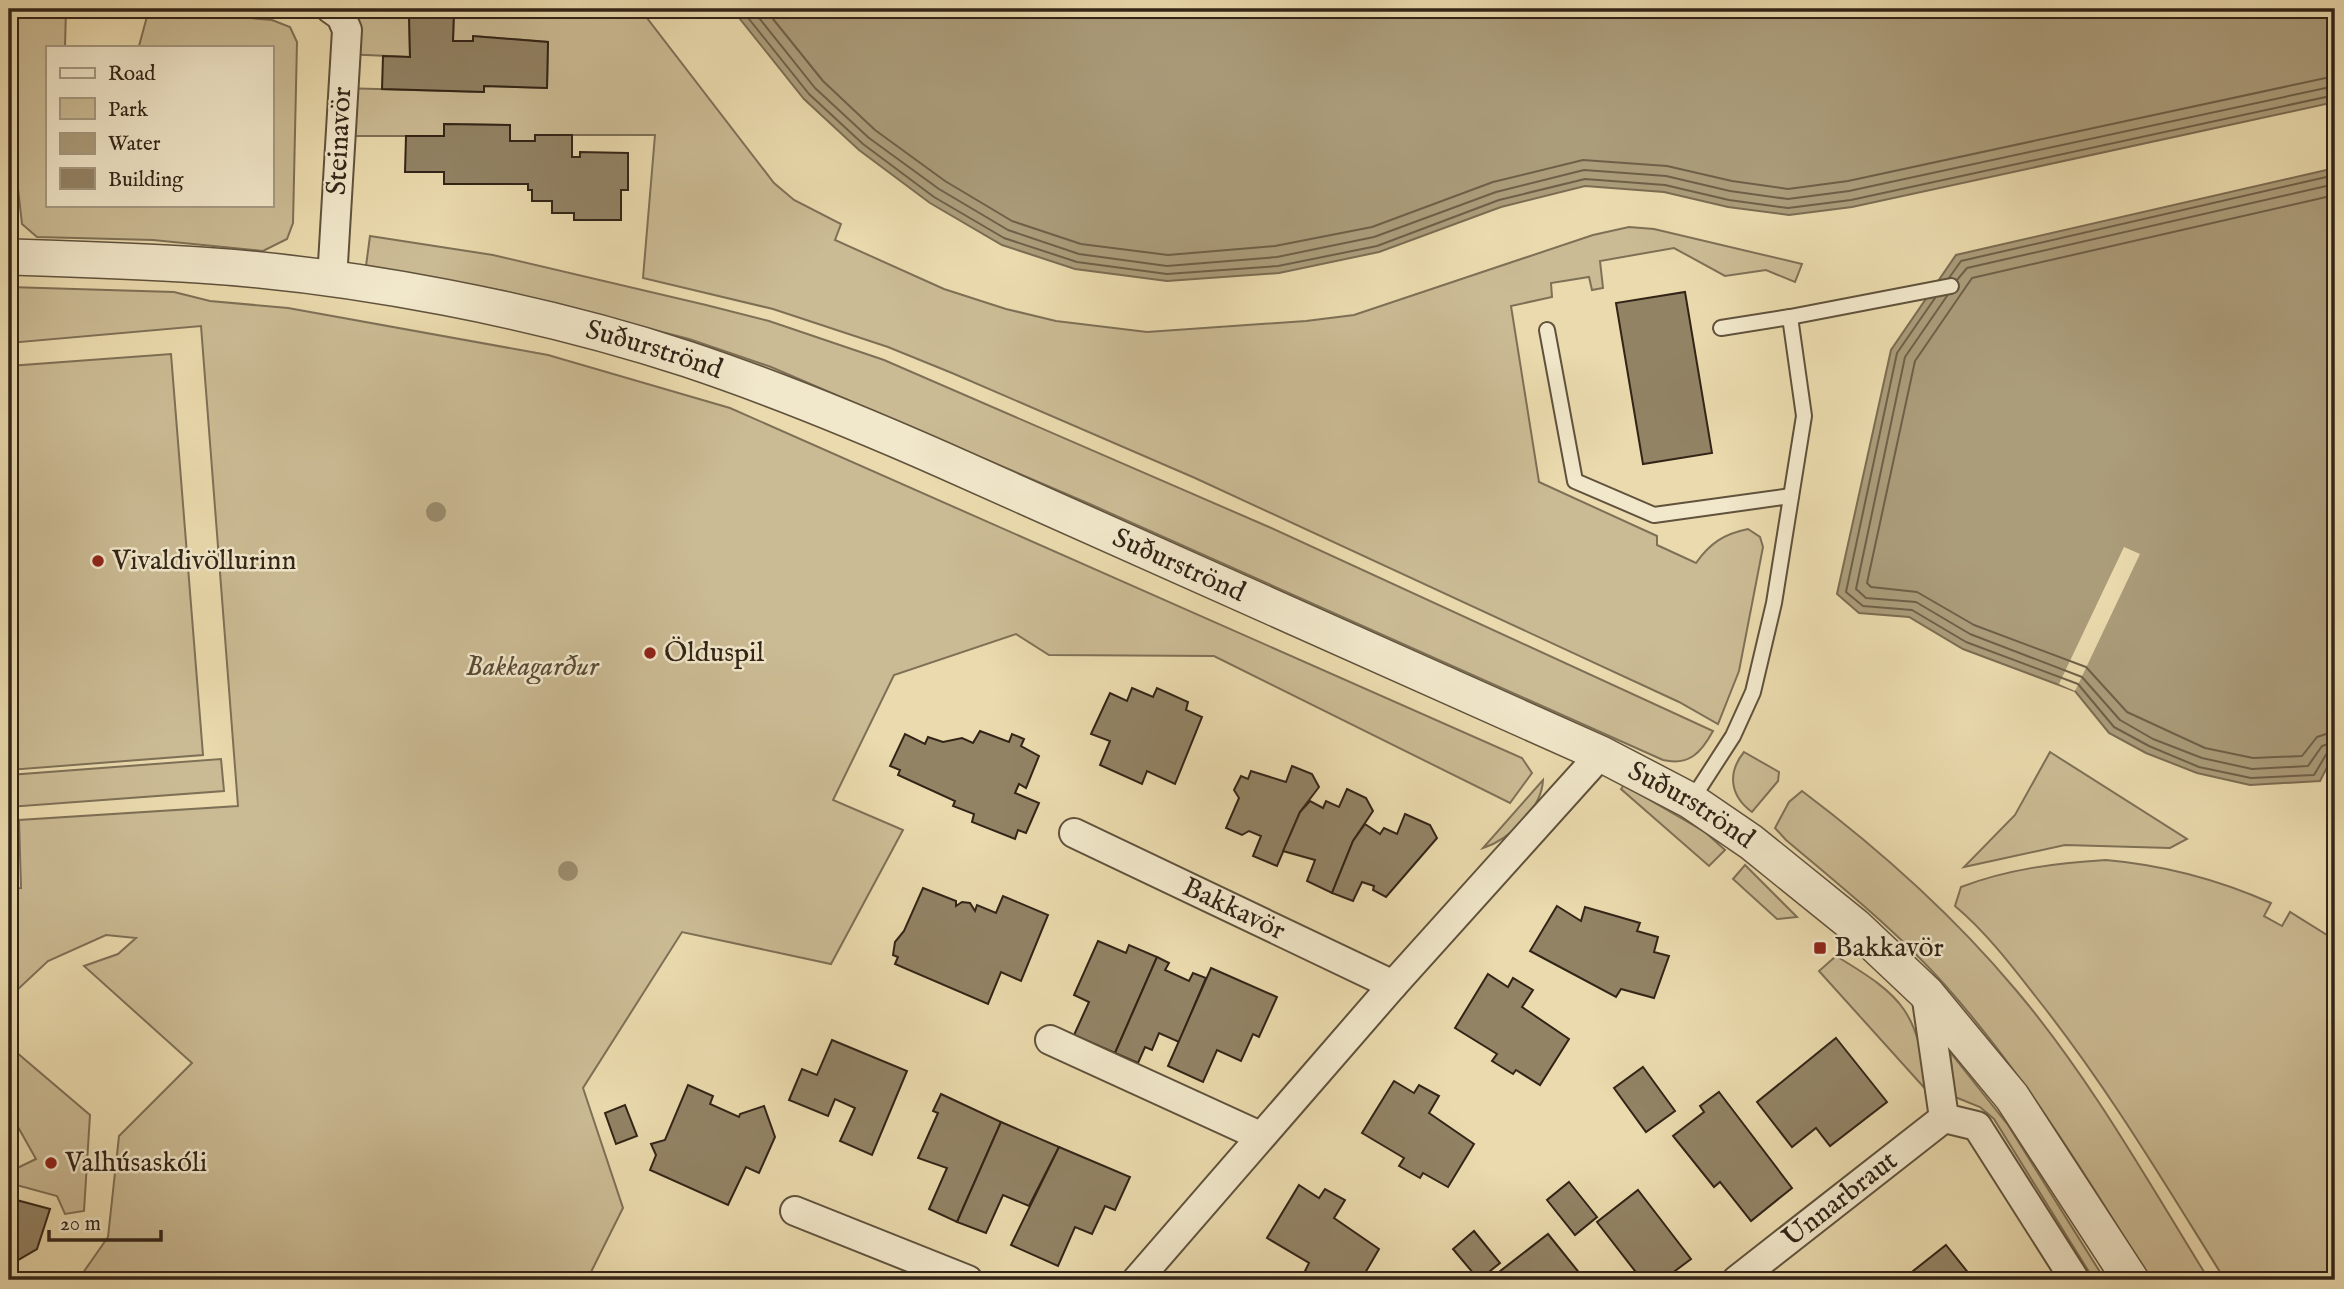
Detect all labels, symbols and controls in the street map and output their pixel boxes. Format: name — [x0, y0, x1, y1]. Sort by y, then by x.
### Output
legend — [46, 46, 273, 206]
text: Road — [108, 61, 156, 88]
street label: Steinavör — [320, 86, 360, 196]
text: Park — [108, 97, 149, 124]
text: Water — [108, 131, 161, 158]
text: Building — [108, 167, 184, 194]
street label: Suðurströnd — [582, 312, 727, 387]
street label: Suðurströnd — [1107, 520, 1251, 610]
place label: Vivaldivöllurinn — [111, 544, 296, 579]
marker: Vivaldivöllurinn — [90, 553, 106, 569]
place label: Ölduspil — [664, 636, 765, 671]
marker: Ölduspil — [642, 645, 658, 661]
park label: Bakkagarður — [466, 650, 600, 685]
street label: Suðurströnd — [1622, 754, 1761, 857]
street label: Bakkavör — [1177, 870, 1291, 949]
place label: Bakkavör — [1834, 931, 1944, 966]
marker: Bakkavör — [1812, 940, 1828, 956]
street label: Unnarbraut — [1776, 1143, 1905, 1255]
place label: Valhúsaskóli — [64, 1146, 207, 1181]
marker: Valhúsaskóli — [43, 1155, 59, 1171]
scale bar — [49, 1198, 161, 1242]
text: 20 m — [60, 1211, 101, 1238]

